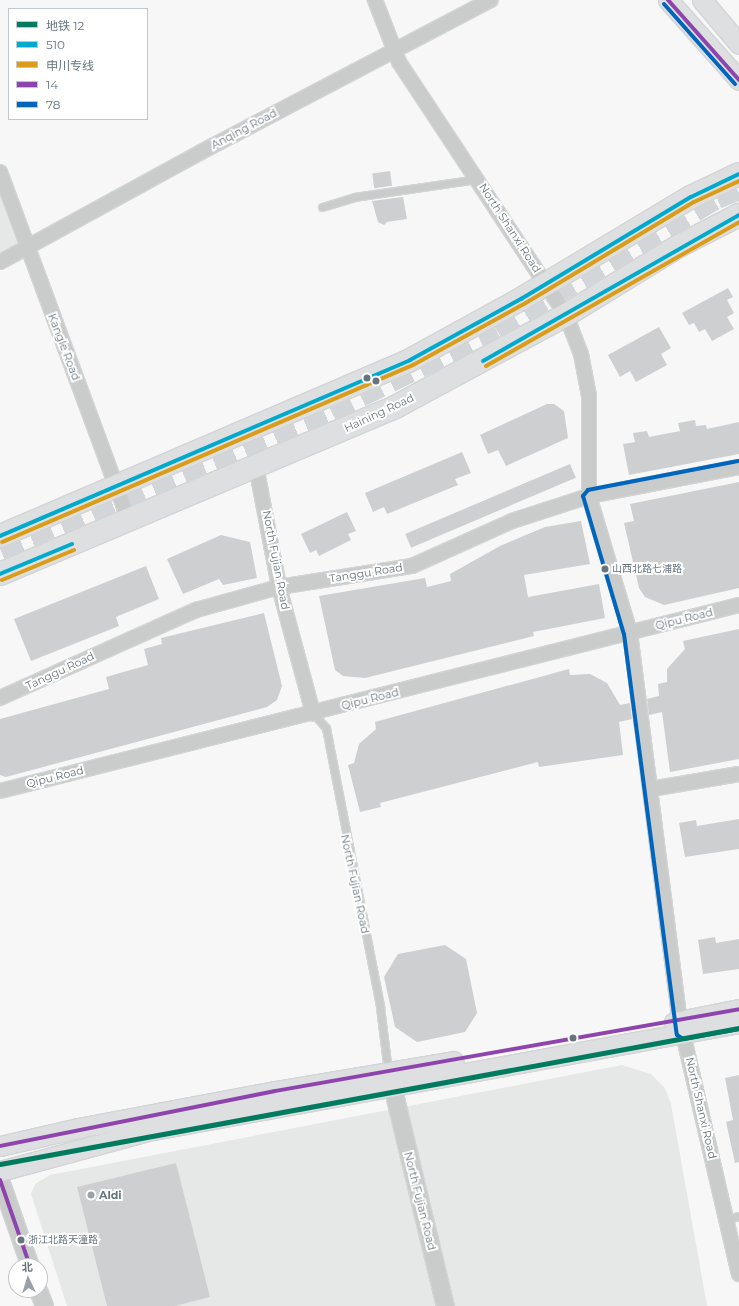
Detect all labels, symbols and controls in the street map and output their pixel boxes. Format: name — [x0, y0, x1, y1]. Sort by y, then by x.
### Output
legend — [8, 8, 148, 120]
text: 地铁 12 — [46, 18, 84, 33]
text: 510 — [46, 37, 65, 52]
text: 申川专线 — [46, 58, 94, 73]
text: 14 — [46, 77, 58, 92]
text: 78 — [46, 97, 61, 112]
street label: Anqing Road — [209, 106, 279, 152]
street label: North Shanxi Road — [476, 181, 544, 275]
street label: Kangle Road — [45, 312, 83, 382]
unlabelled marker — [362, 373, 372, 383]
unlabelled marker — [371, 376, 381, 386]
street label: Haining Road — [342, 391, 416, 435]
street label: North Fujian Road — [260, 509, 292, 611]
street label: Tanggu Road — [328, 561, 404, 585]
place label: 山西北路七浦路 — [612, 563, 682, 575]
marker: 山西北路七浦路 — [600, 564, 610, 574]
street label: Qipu Road — [654, 605, 714, 633]
street label: Tanggu Road — [24, 649, 96, 693]
street label: Qipu Road — [340, 685, 400, 713]
street label: Qipu Road — [25, 763, 85, 791]
street label: North Fujian Road — [338, 833, 372, 935]
unlabelled marker — [568, 1033, 578, 1043]
street label: North Shanxi Road — [683, 1056, 719, 1160]
street label: North Fujian Road — [401, 1150, 439, 1252]
place label: Aldi — [99, 1188, 122, 1202]
marker: Aldi — [86, 1190, 96, 1200]
place label: 浙江北路天潼路 — [28, 1234, 98, 1246]
marker: 浙江北路天潼路 — [16, 1235, 26, 1245]
north arrow — [8, 1258, 48, 1298]
text: 北 — [21, 1260, 33, 1274]

